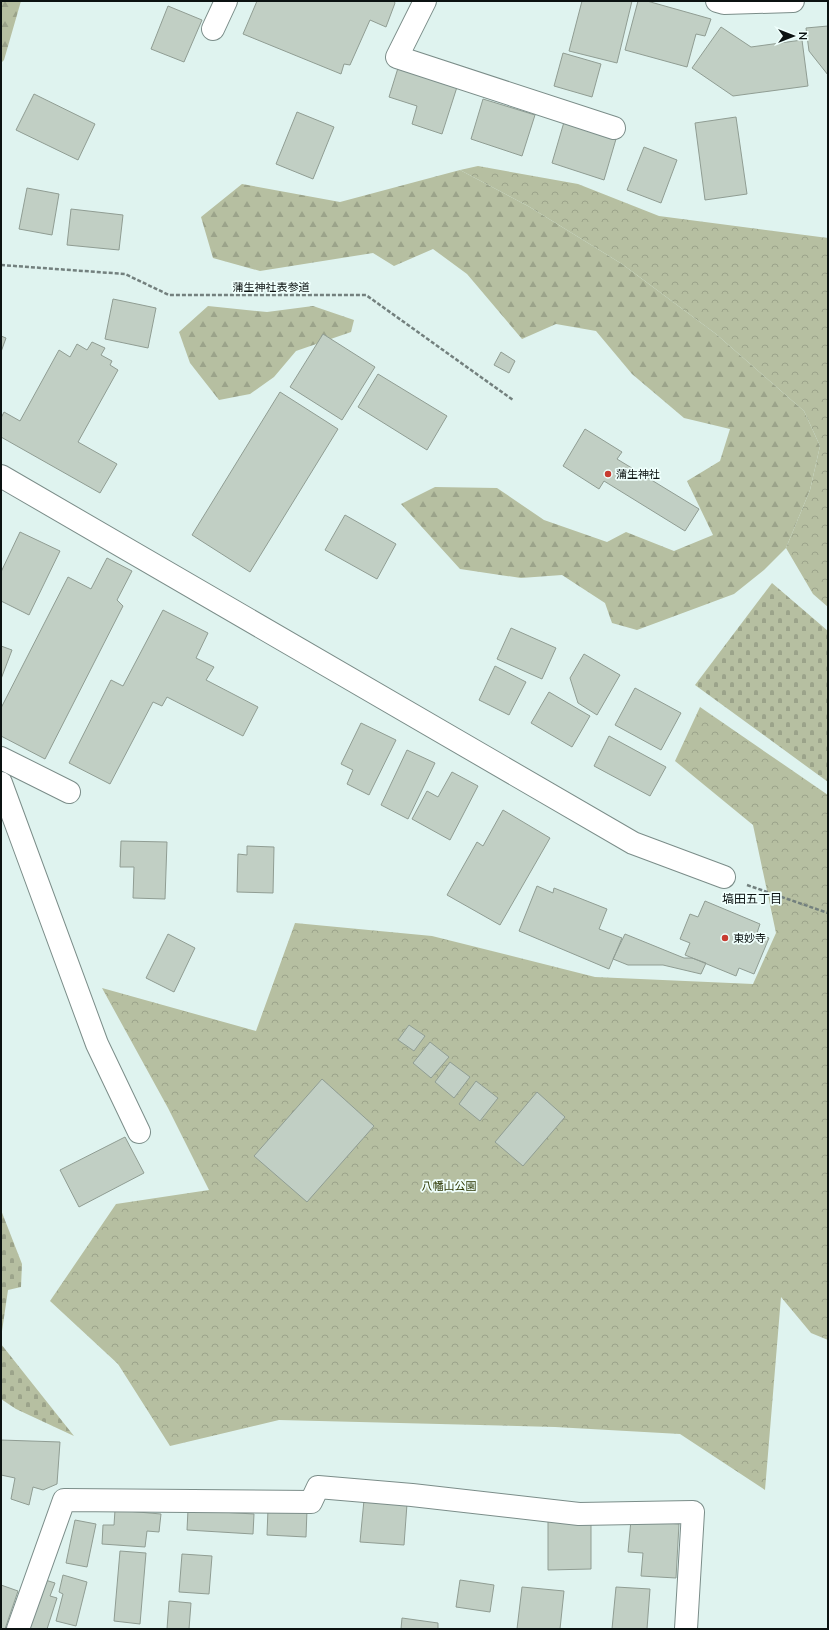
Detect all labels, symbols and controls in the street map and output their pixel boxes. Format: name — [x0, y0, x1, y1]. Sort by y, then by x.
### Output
north arrow — [773, 16, 813, 56]
text: N — [796, 32, 810, 40]
street label: 蒲生神社表参道 — [233, 280, 310, 294]
place label: 蒲生神社 — [616, 467, 660, 481]
marker: 蒲生神社 — [603, 469, 613, 479]
district label: 塙田五丁目 — [722, 891, 782, 906]
place label: 東妙寺 — [733, 931, 766, 945]
marker: 東妙寺 — [720, 933, 730, 943]
park label: 八幡山公園 — [422, 1179, 477, 1193]

